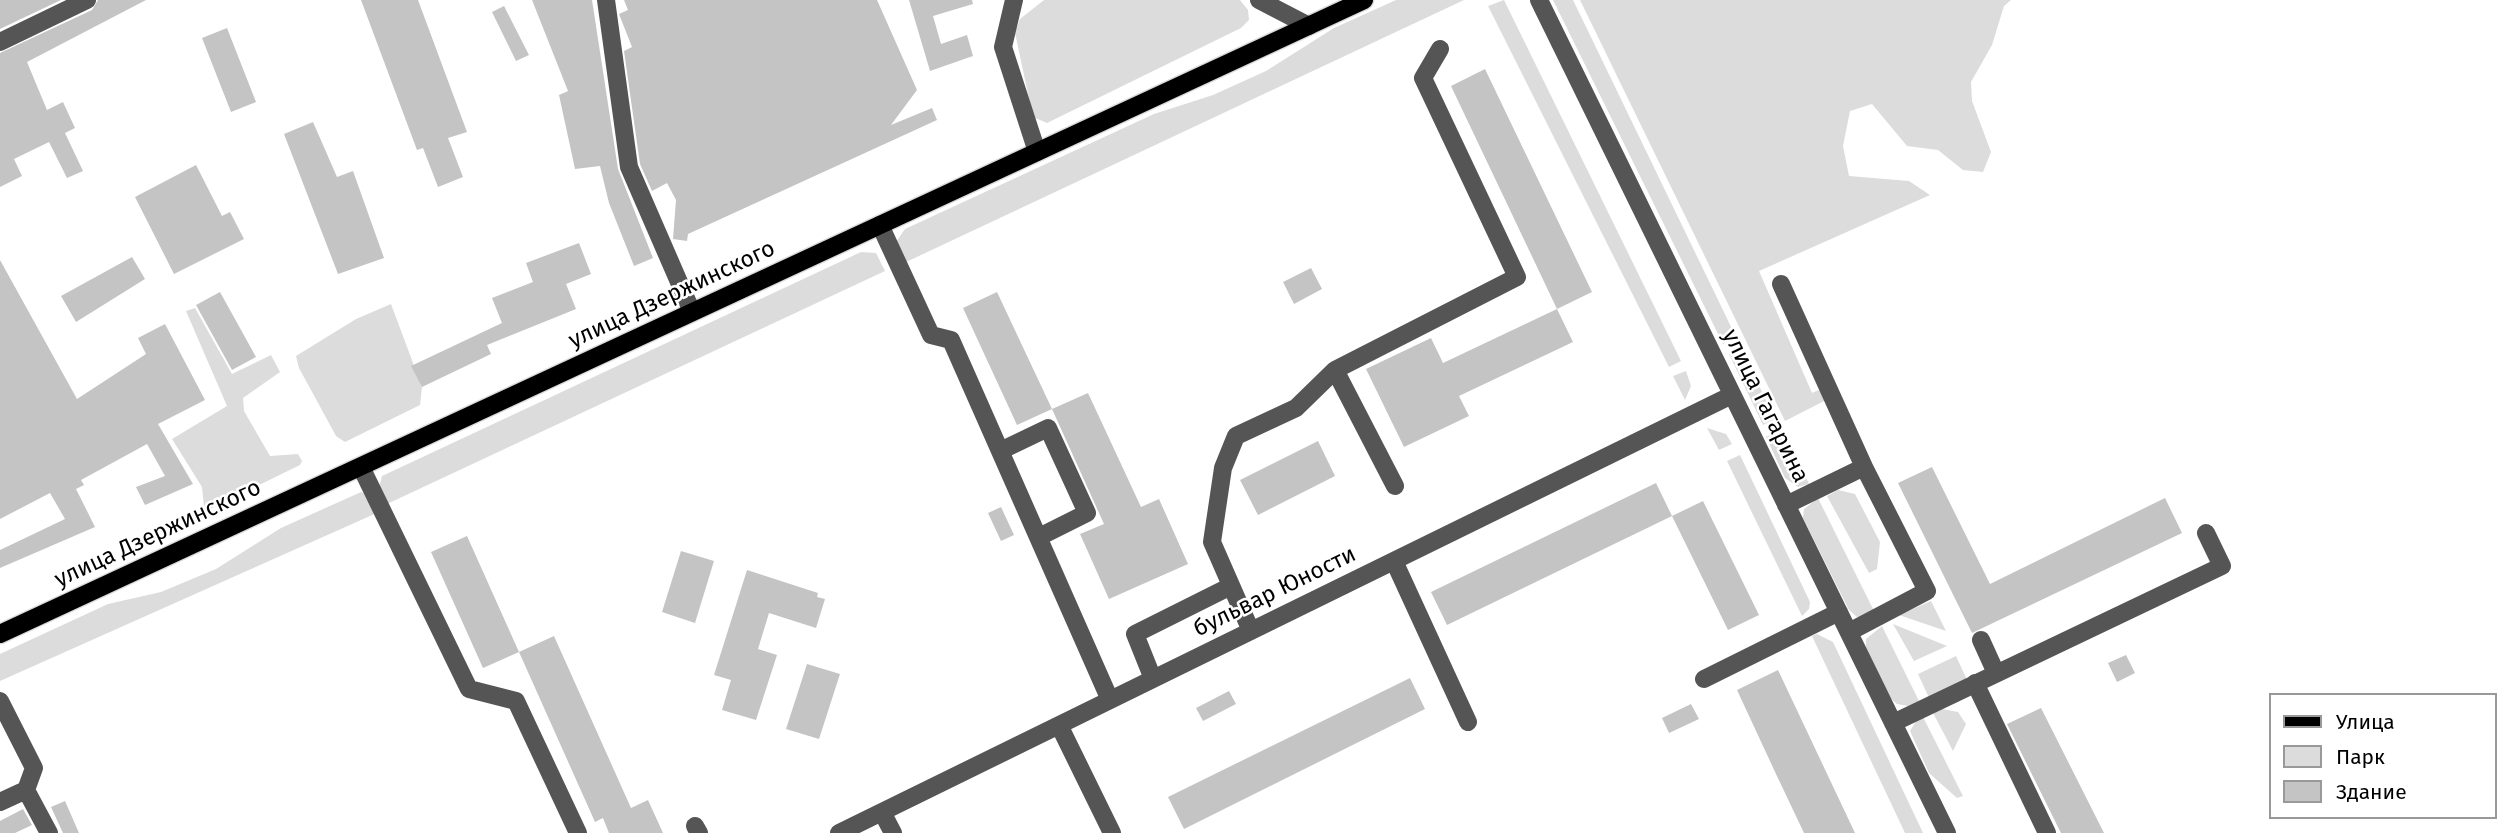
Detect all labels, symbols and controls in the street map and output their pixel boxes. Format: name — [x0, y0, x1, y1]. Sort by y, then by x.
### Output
street label: улица Дзержинского — [564, 235, 780, 355]
street label: улица Гагарина — [1716, 325, 1814, 487]
street label: улица Дзержинского — [50, 474, 266, 594]
street label: бульвар Юности — [1189, 541, 1361, 643]
legend — [2268, 693, 2496, 819]
text: Улица — [2336, 709, 2395, 735]
text: Парк — [2336, 744, 2385, 770]
text: Здание — [2336, 779, 2407, 805]

